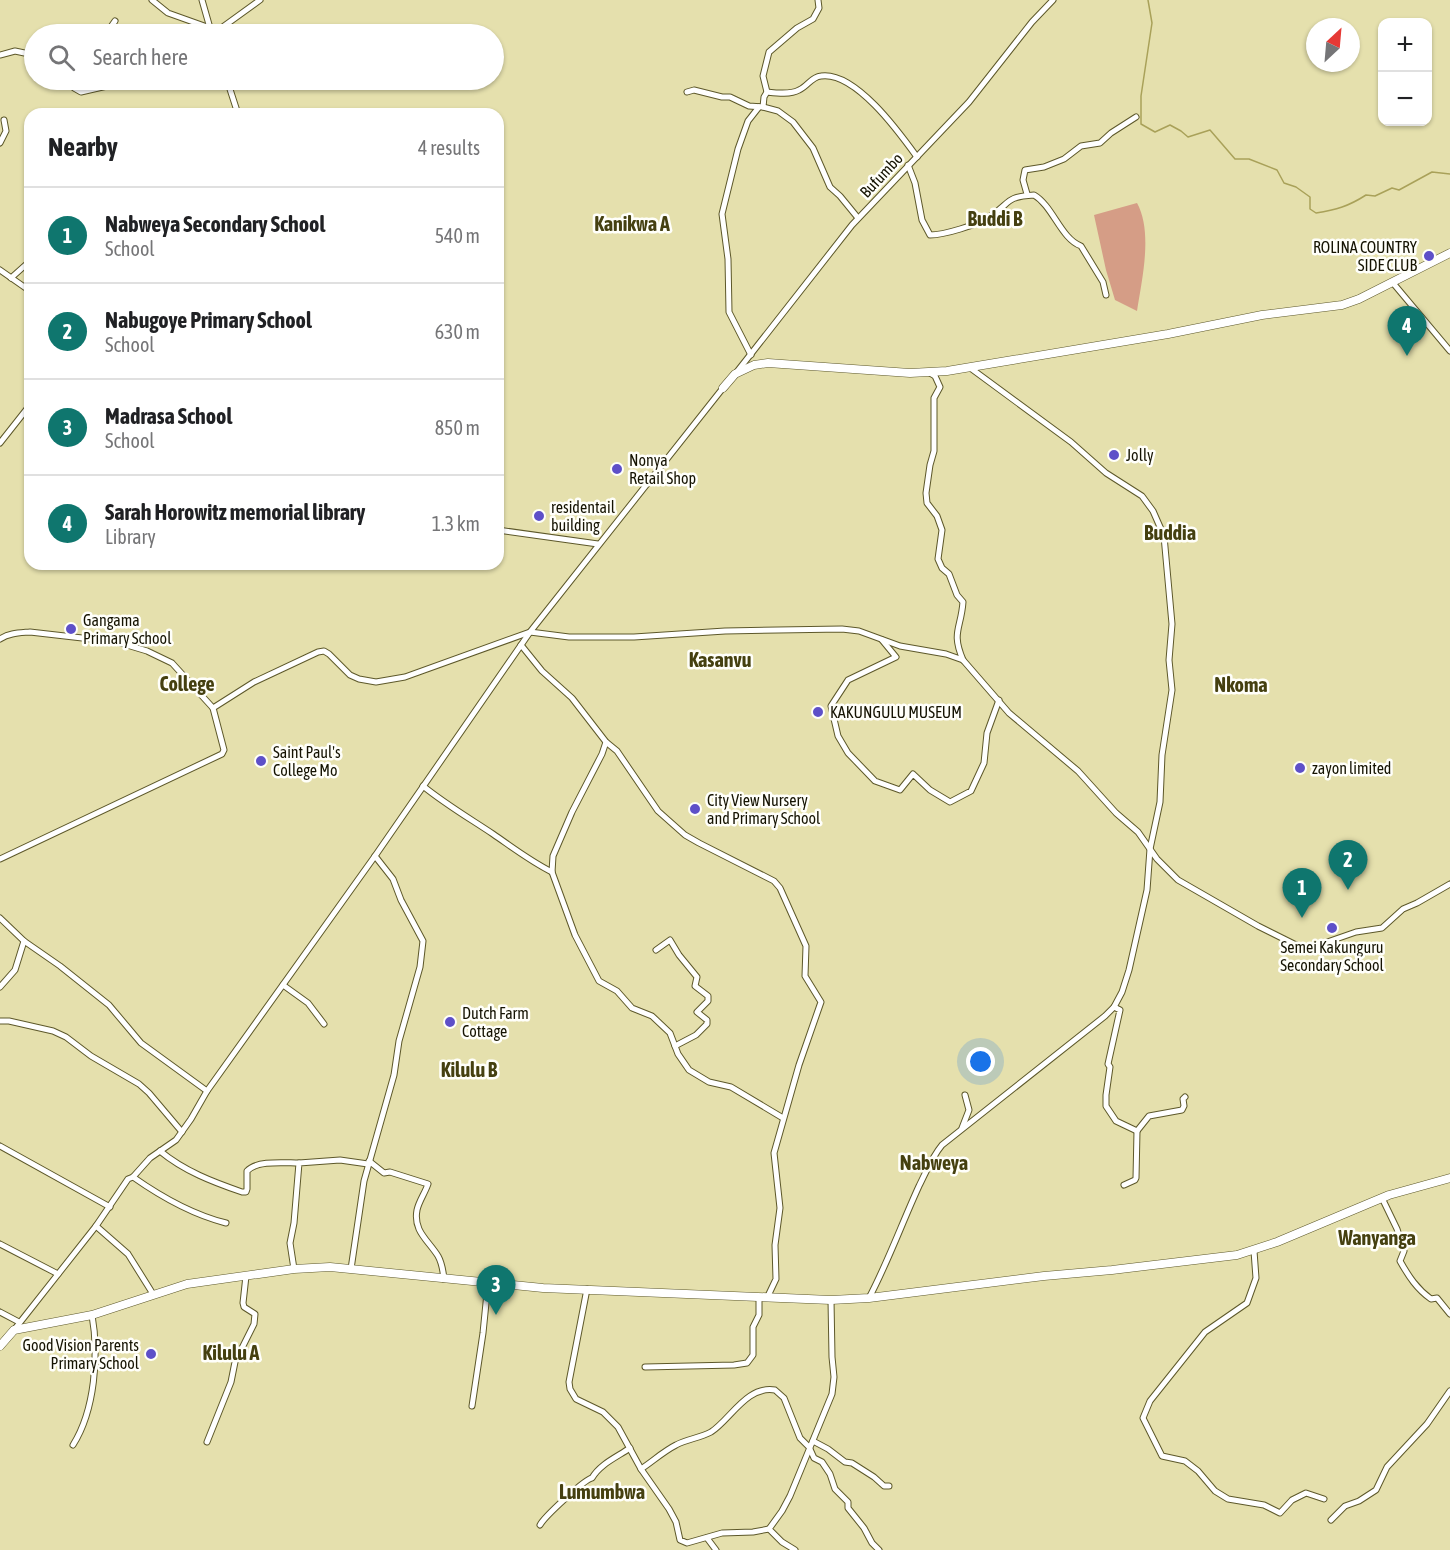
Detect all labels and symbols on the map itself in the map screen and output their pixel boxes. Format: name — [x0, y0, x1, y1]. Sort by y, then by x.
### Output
north arrow — [1306, 18, 1360, 72]
street label: Bufumbo — [856, 149, 906, 201]
district label: Buddi B — [968, 207, 1023, 230]
district label: Kanikwa A — [594, 212, 670, 235]
place label: ROLINA COUNTRY SIDE CLUB — [1313, 238, 1418, 274]
marker: ROLINA COUNTRY SIDE CLUB — [1422, 249, 1436, 263]
pin: 4 — [1388, 306, 1426, 356]
place label: Jolly — [1126, 446, 1154, 465]
marker: Jolly — [1107, 448, 1121, 462]
place label: Nonya Retail Shop — [629, 451, 696, 488]
marker: Nonya Retail Shop — [610, 462, 624, 476]
place label: residentail building — [551, 498, 616, 535]
marker: residentail building — [532, 509, 546, 523]
district label: Buddia — [1144, 521, 1196, 544]
place label: Gangama Primary School — [83, 611, 172, 648]
marker: Gangama Primary School — [64, 622, 78, 636]
district label: Kasanvu — [689, 648, 752, 671]
district label: College — [159, 672, 215, 695]
district label: Nkoma — [1214, 673, 1268, 696]
place label: KAKUNGULU MUSEUM — [830, 703, 962, 721]
marker: KAKUNGULU MUSEUM — [811, 705, 825, 719]
place label: Saint Paul's College Mo — [273, 743, 341, 780]
marker: Saint Paul's College Mo — [254, 754, 268, 768]
place label: zayon limited — [1312, 759, 1391, 778]
marker: zayon limited — [1293, 761, 1307, 775]
place label: City View Nursery and Primary School — [707, 791, 821, 828]
marker: City View Nursery and Primary School — [688, 802, 702, 816]
pin: 2 — [1328, 840, 1368, 890]
pin: 1 — [1282, 868, 1322, 918]
marker: Semei Kakunguru Secondary School — [1325, 921, 1339, 935]
place label: Semei Kakunguru Secondary School — [1280, 938, 1384, 975]
place label: Dutch Farm Cottage — [462, 1004, 529, 1041]
marker: Dutch Farm Cottage — [443, 1015, 457, 1029]
your location — [966, 1047, 995, 1076]
district label: Kilulu B — [441, 1058, 498, 1081]
district label: Nabweya — [900, 1151, 968, 1174]
district label: Wanyanga — [1337, 1226, 1416, 1249]
pin: 3 — [476, 1266, 516, 1315]
place label: Good Vision Parents Primary School — [22, 1336, 140, 1373]
district label: Kilulu A — [203, 1341, 260, 1364]
marker: Good Vision Parents Primary School — [144, 1347, 158, 1361]
district label: Lumumbwa — [559, 1480, 645, 1503]

